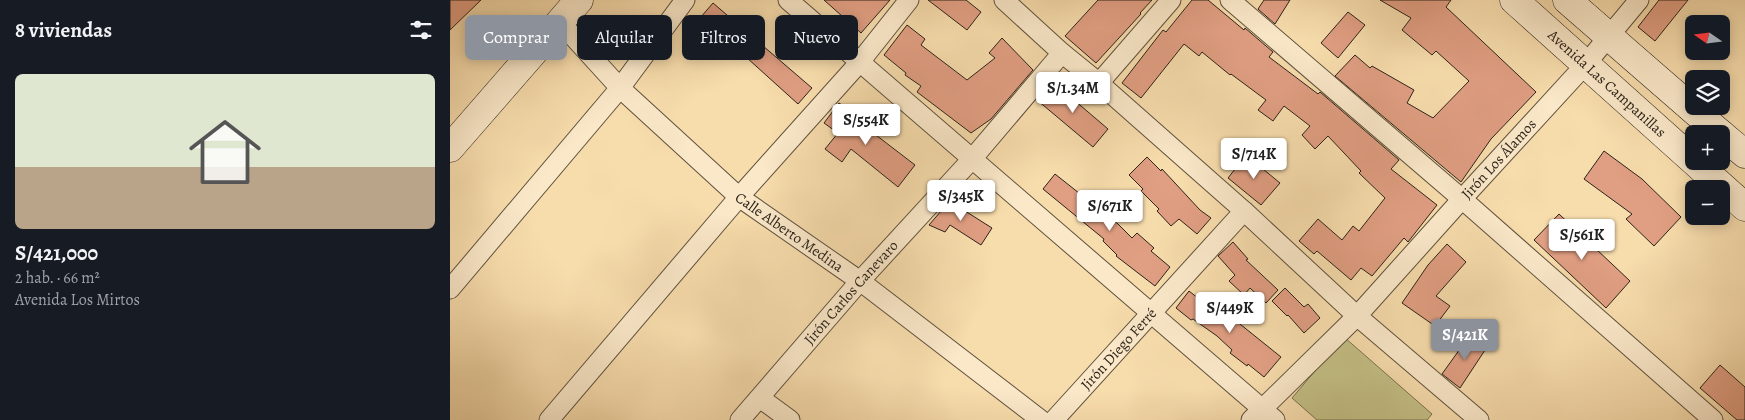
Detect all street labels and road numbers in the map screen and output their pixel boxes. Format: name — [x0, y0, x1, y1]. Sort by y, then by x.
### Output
street label: Avenida Las Campanillas — [1543, 24, 1671, 142]
street label: Jirón Los Álamos — [1457, 115, 1541, 203]
street label: Calle Alberto Medina — [731, 187, 848, 277]
street label: Jirón Carlos Canevaro — [799, 236, 903, 349]
street label: Jirón Diego Ferré — [1076, 303, 1161, 394]

